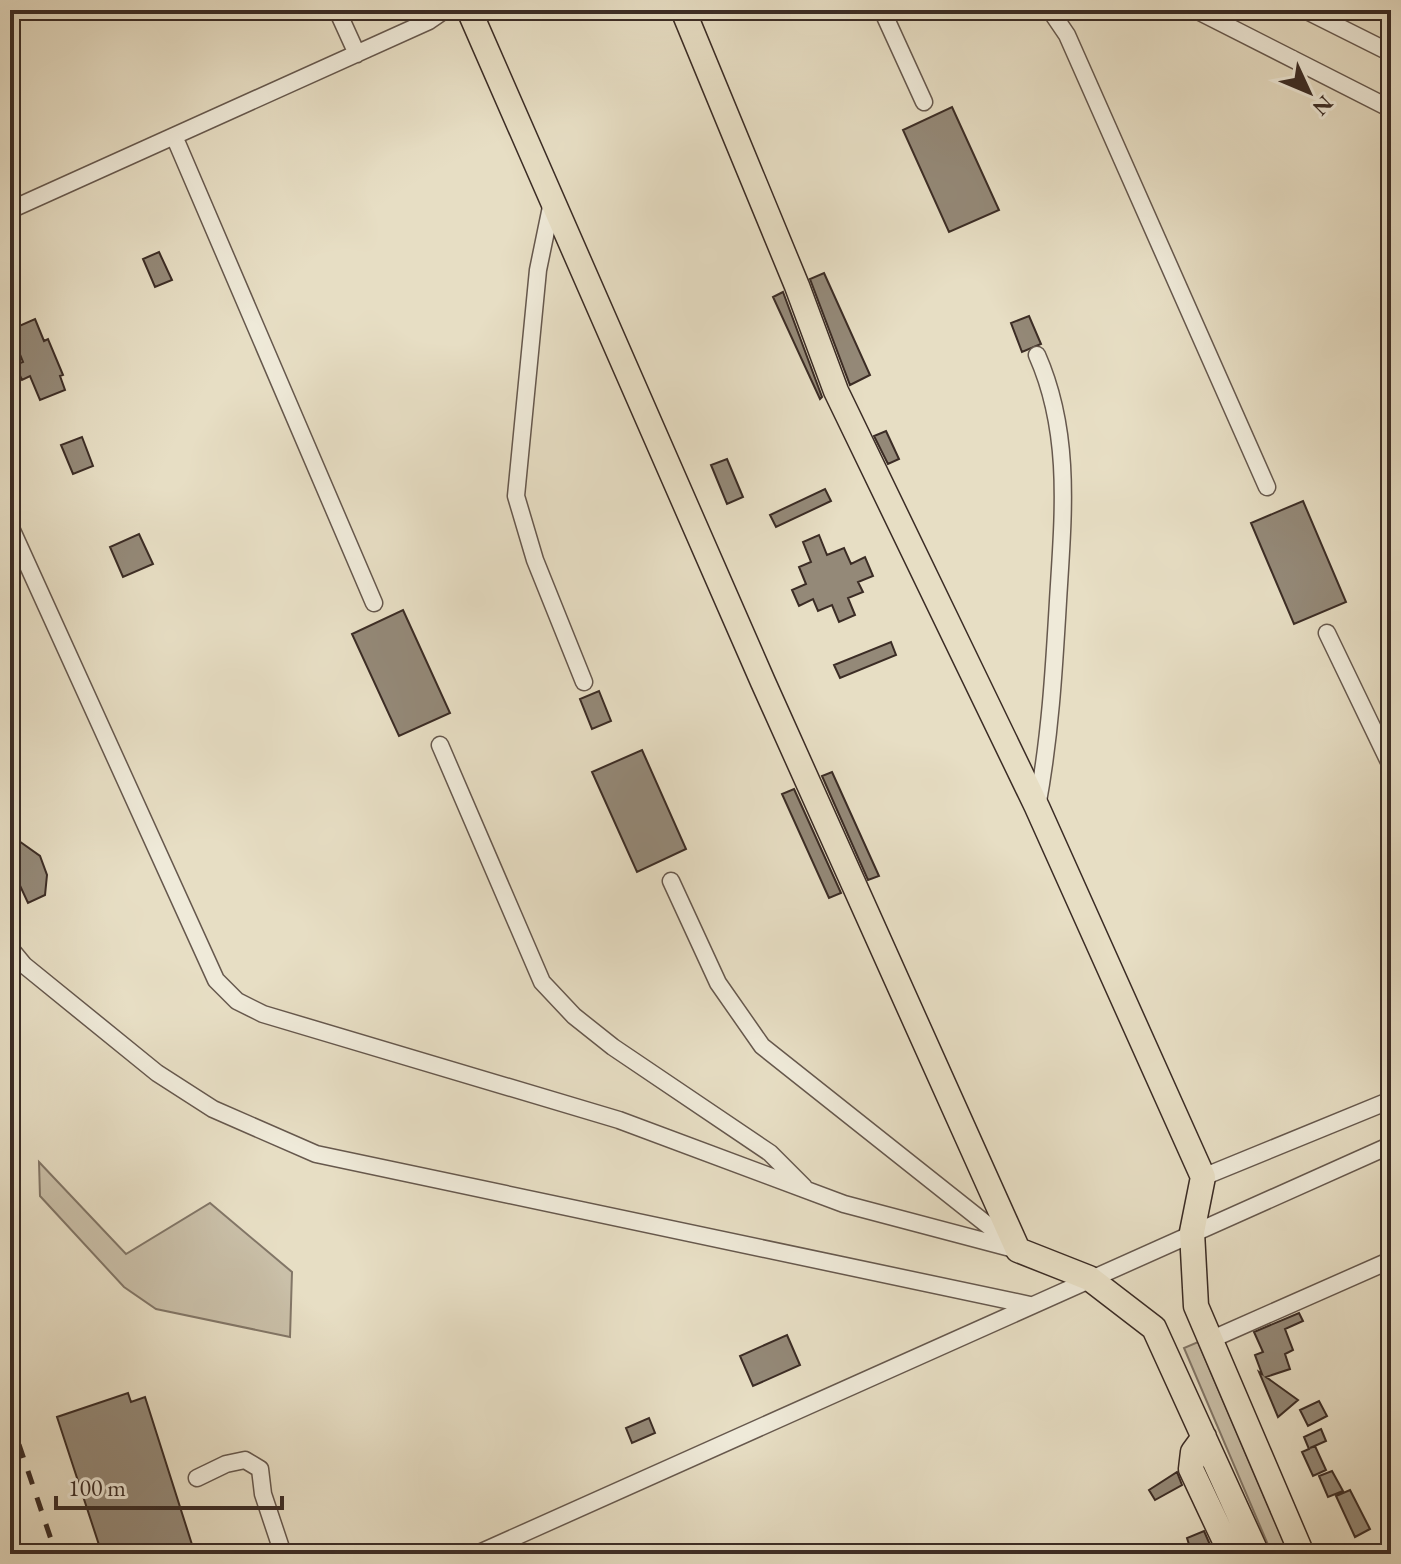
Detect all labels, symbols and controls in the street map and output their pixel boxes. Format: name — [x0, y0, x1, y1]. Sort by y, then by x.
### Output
north arrow — [1269, 52, 1349, 132]
text: N — [1306, 89, 1340, 122]
scale bar — [56, 1460, 282, 1510]
text: 100 m — [68, 1472, 126, 1503]

